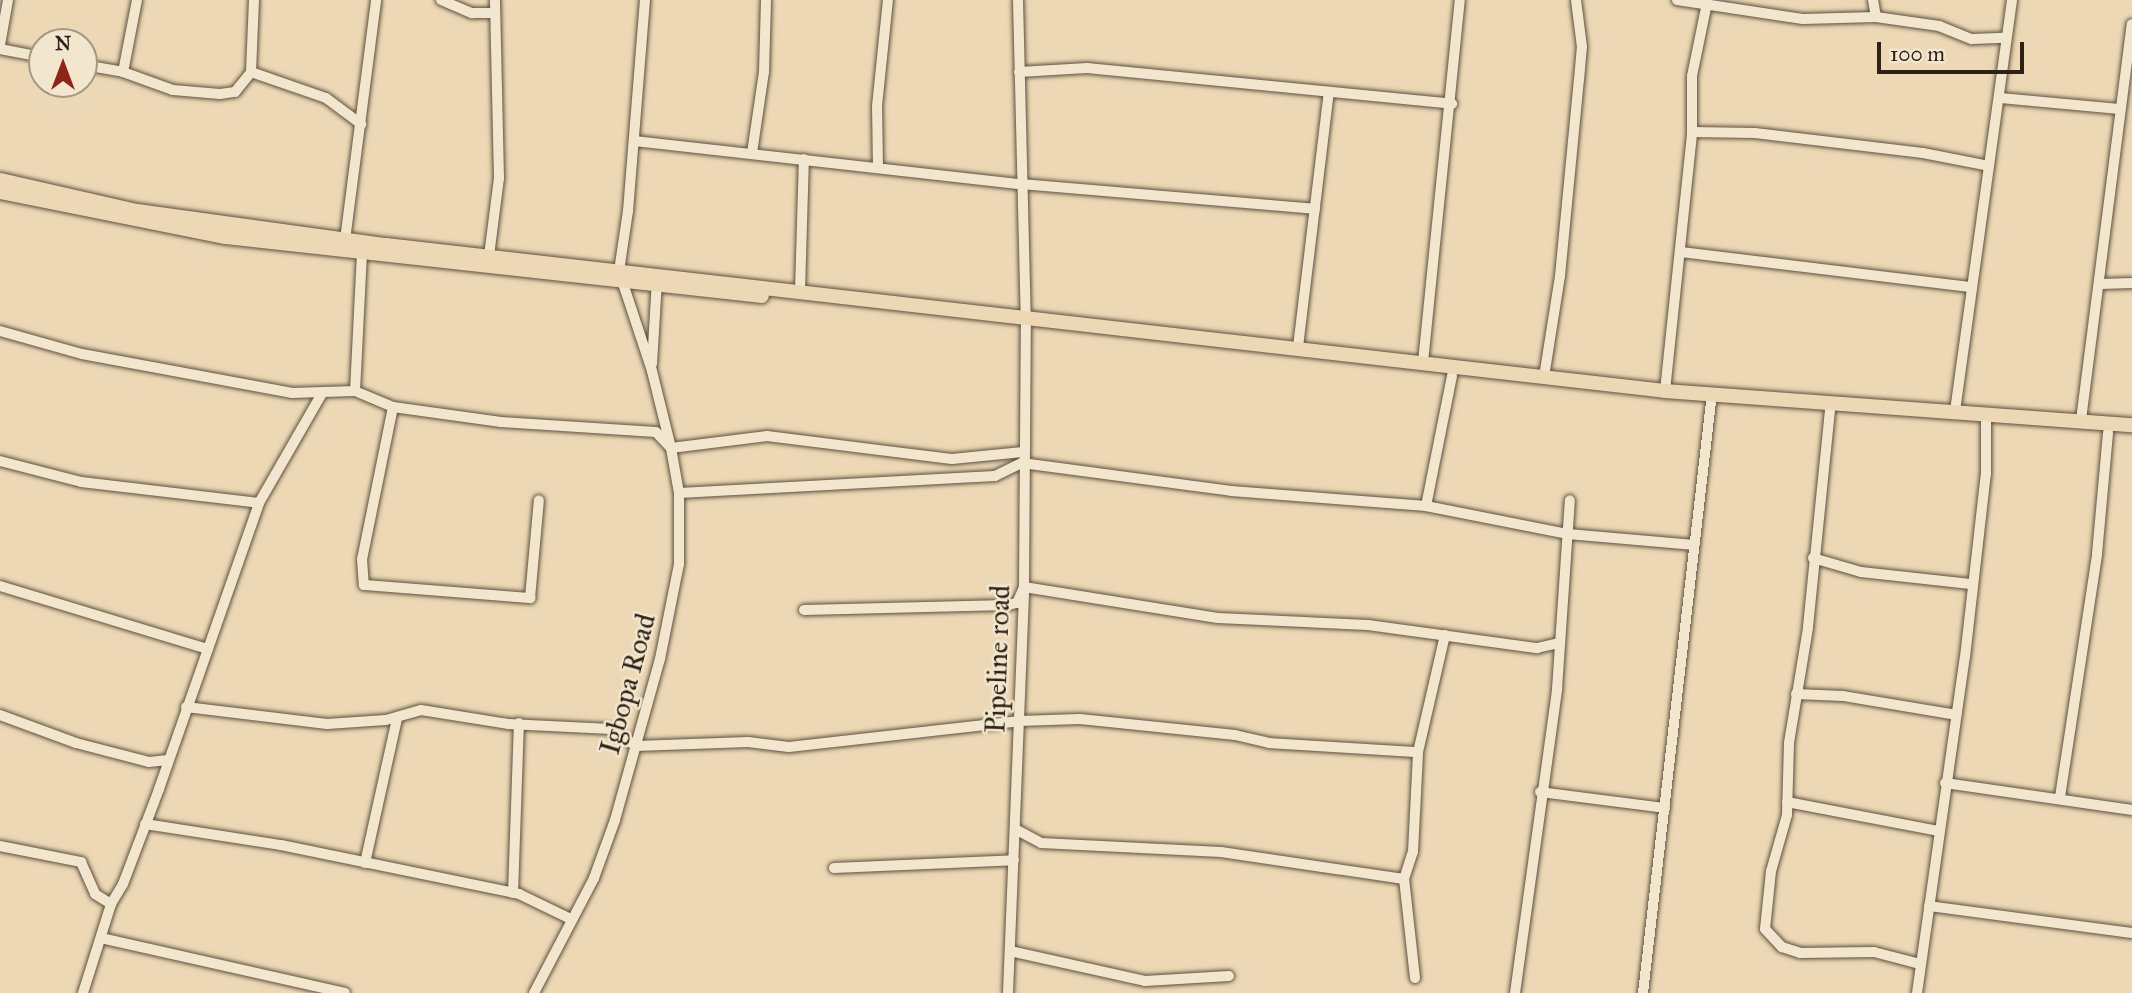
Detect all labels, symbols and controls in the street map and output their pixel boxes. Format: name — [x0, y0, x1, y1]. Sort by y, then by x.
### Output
north arrow — [28, 28, 98, 98]
scale bar — [1880, 28, 2027, 72]
text: N — [55, 32, 71, 55]
text: 100 m — [1890, 41, 1945, 67]
street label: Pipeline road — [979, 584, 1017, 734]
street label: Igbopa Road — [593, 610, 663, 758]

